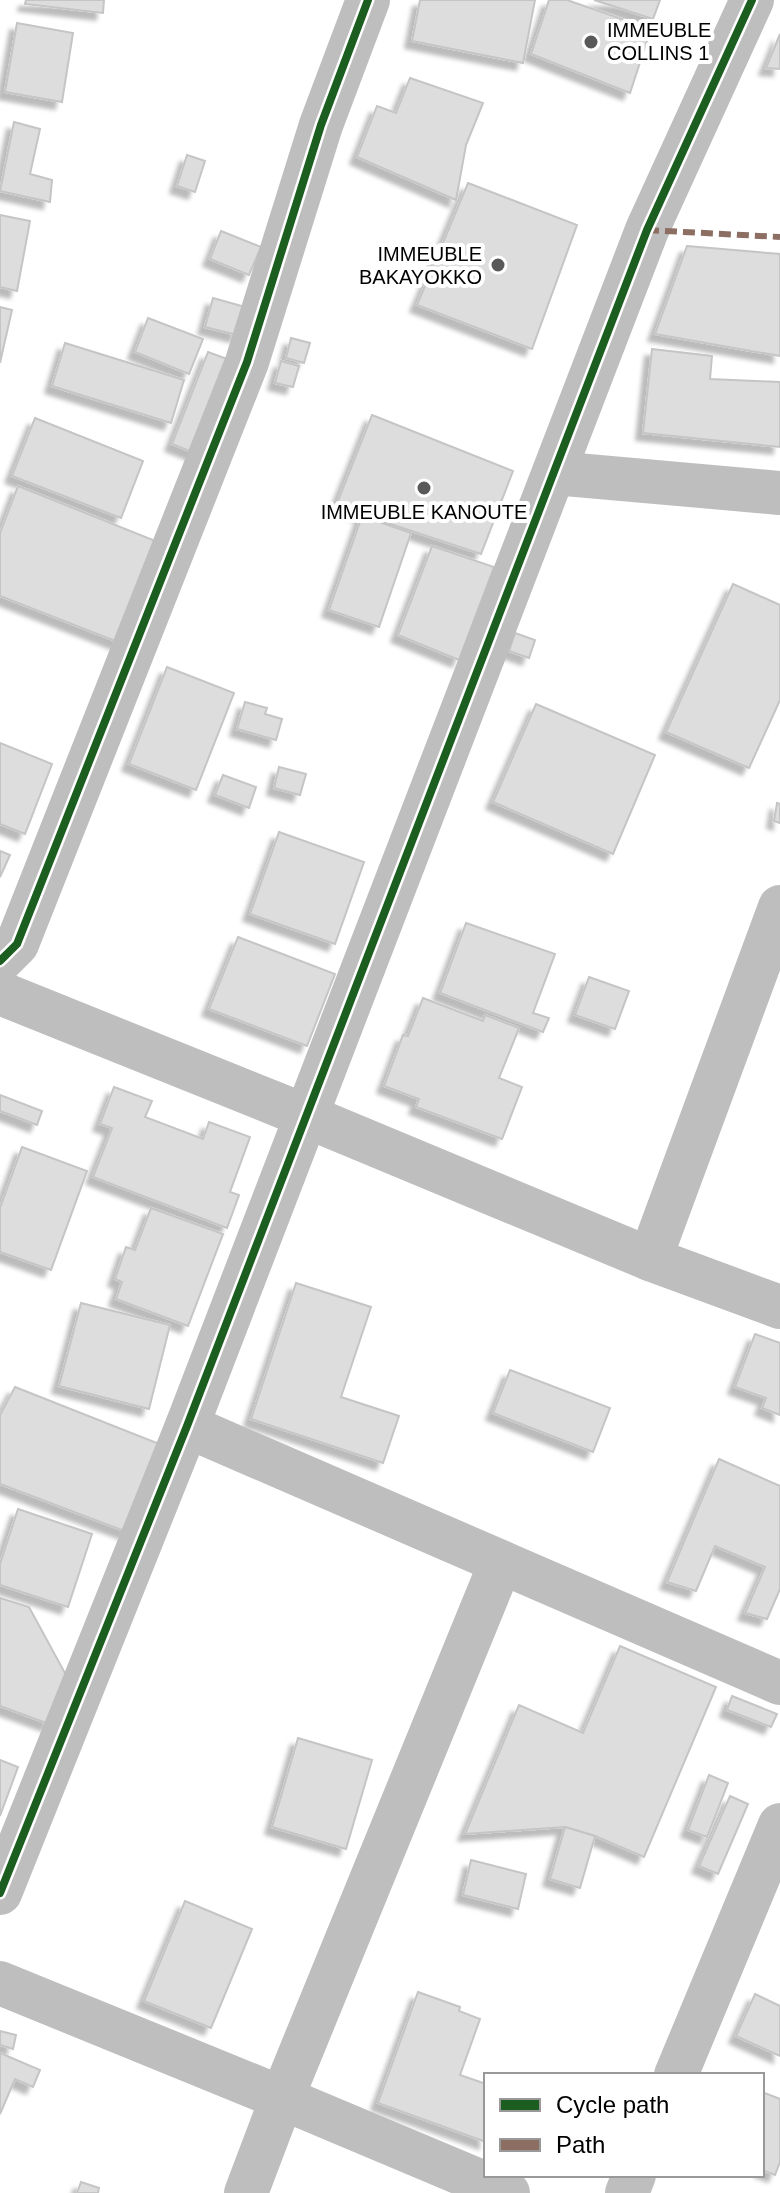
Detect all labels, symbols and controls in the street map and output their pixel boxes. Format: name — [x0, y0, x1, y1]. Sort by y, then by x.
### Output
place label: IMMEUBLE COLLINS 1 — [607, 19, 711, 64]
marker: IMMEUBLE COLLINS 1 — [582, 33, 600, 51]
place label: IMMEUBLE BAKAYOKKO — [359, 243, 482, 288]
marker: IMMEUBLE BAKAYOKKO — [489, 256, 507, 274]
marker: IMMEUBLE KANOUTE — [415, 479, 433, 497]
place label: IMMEUBLE KANOUTE — [321, 501, 527, 523]
legend — [484, 2073, 764, 2177]
text: Cycle path — [556, 2091, 669, 2118]
text: Path — [556, 2131, 605, 2158]

